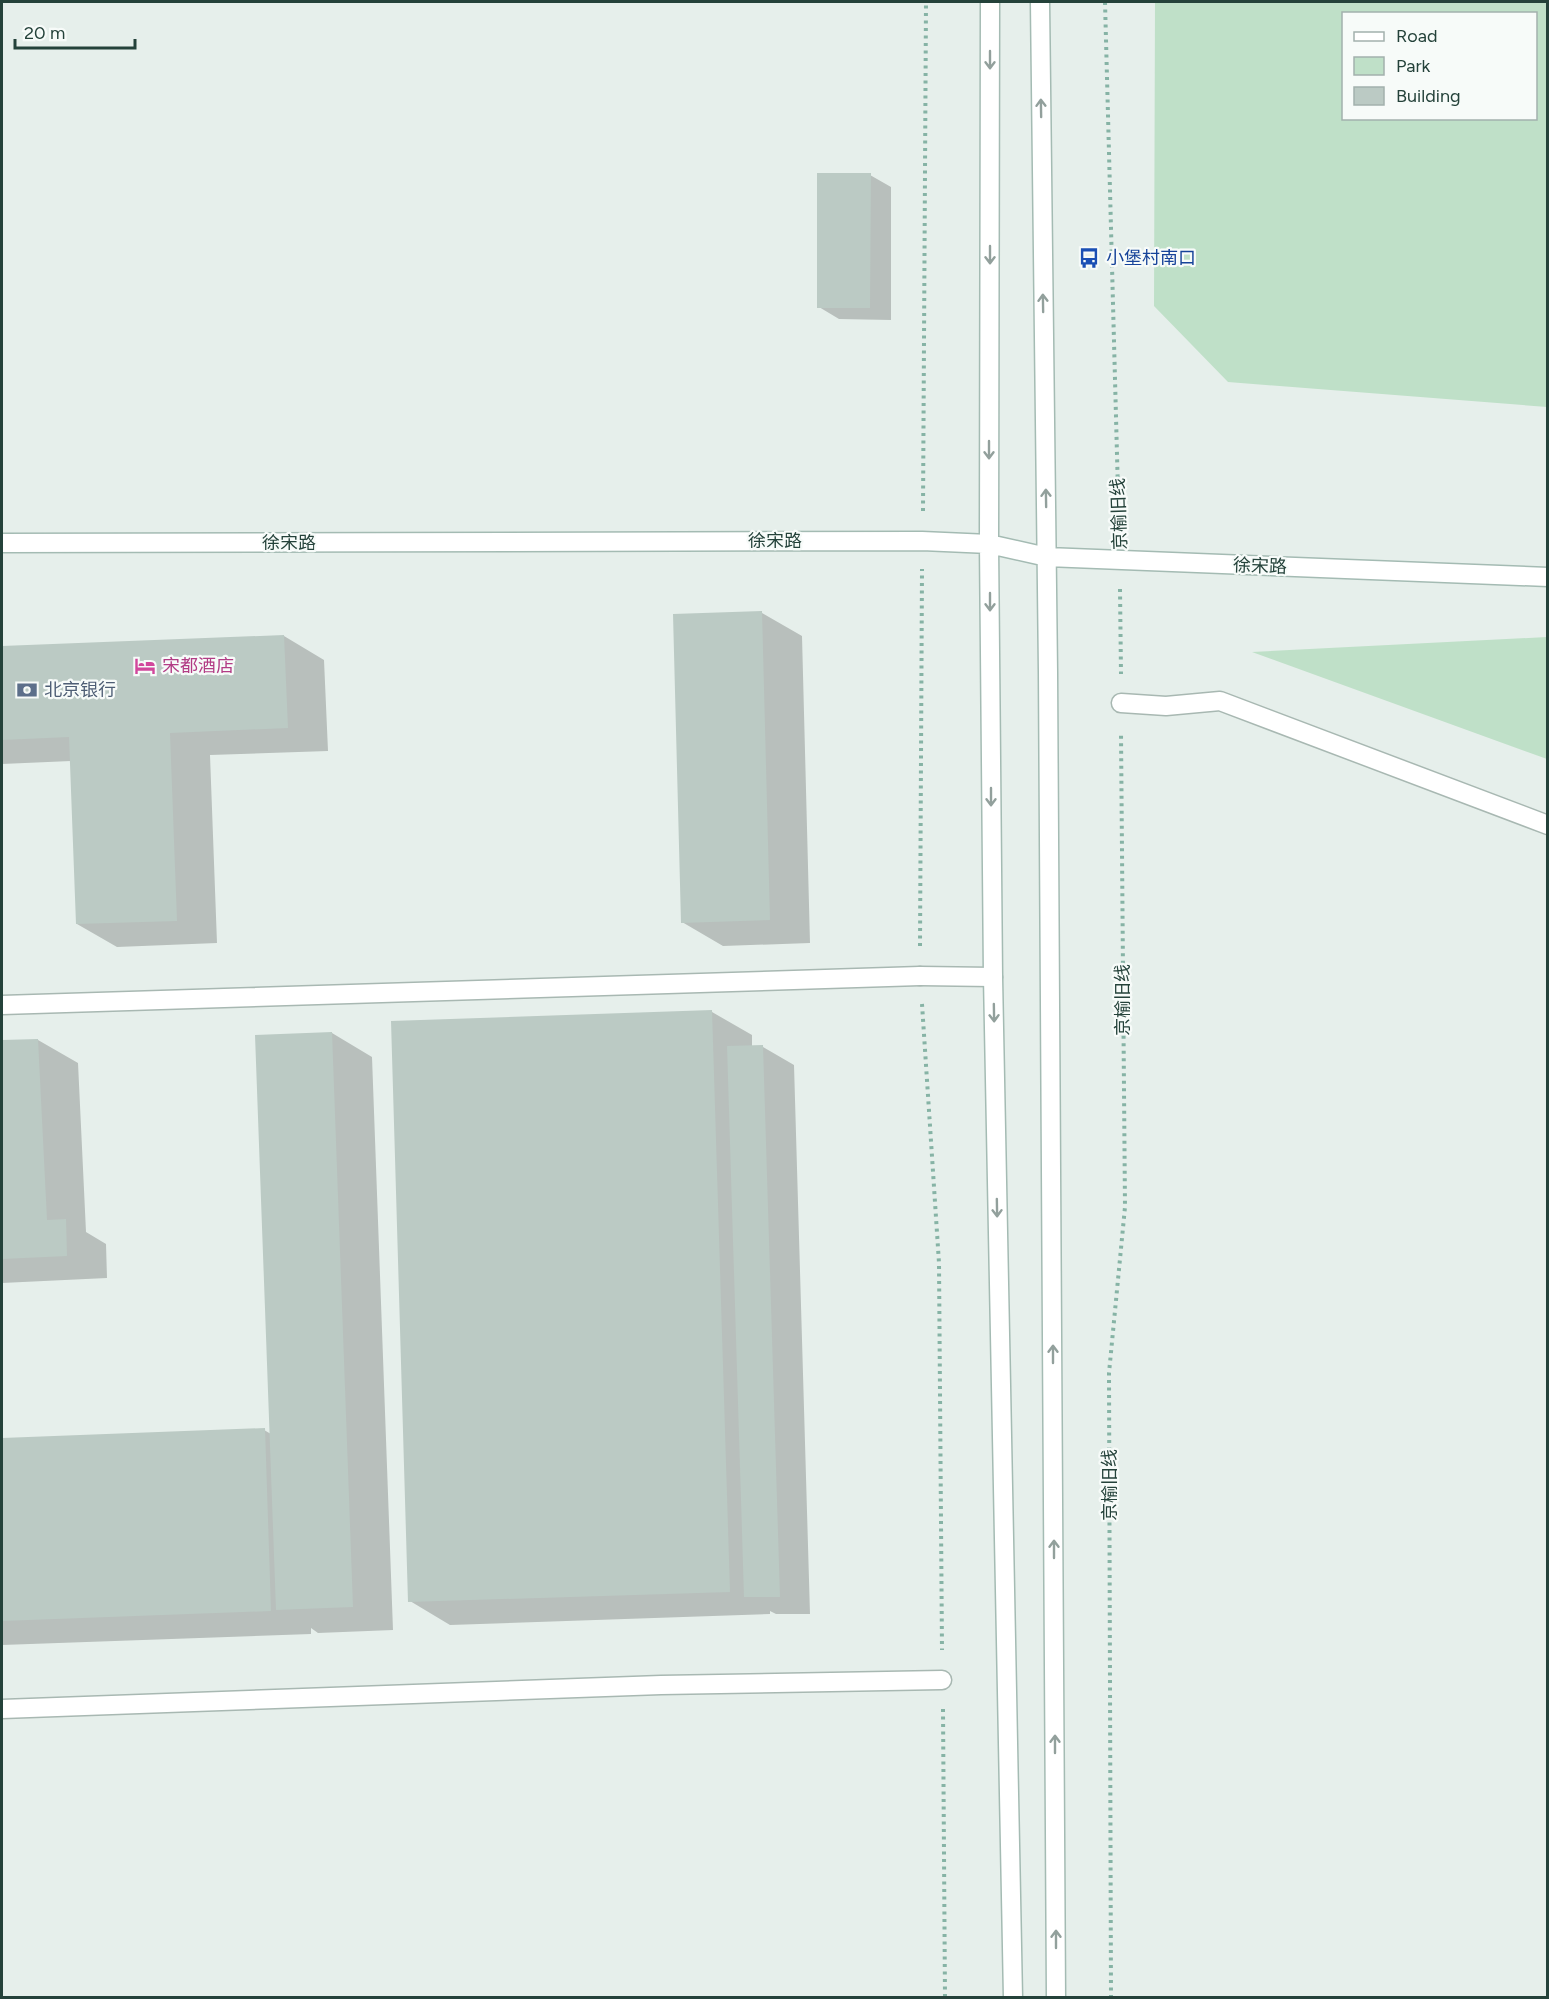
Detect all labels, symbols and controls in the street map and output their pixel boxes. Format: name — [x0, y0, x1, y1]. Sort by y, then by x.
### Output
scale bar — [15, 12, 135, 50]
legend — [1342, 12, 1537, 120]
text: 20 m — [24, 22, 65, 44]
text: Road — [1396, 25, 1437, 47]
one-way arrow — [984, 49, 996, 69]
text: Park — [1396, 55, 1431, 77]
text: Building — [1396, 85, 1461, 107]
one-way arrow — [1035, 99, 1047, 119]
one-way arrow — [984, 244, 996, 264]
bus stop icon: 小堡村南口 — [1077, 246, 1101, 270]
place label: 小堡村南口 — [1106, 247, 1196, 269]
one-way arrow — [1037, 294, 1049, 314]
one-way arrow — [983, 439, 995, 459]
street label: 京榆旧线 — [1107, 478, 1131, 550]
one-way arrow — [1040, 489, 1052, 509]
street label: 徐宋路 — [748, 530, 802, 552]
street label: 徐宋路 — [262, 532, 316, 554]
street label: 徐宋路 — [1233, 554, 1287, 578]
one-way arrow — [984, 592, 996, 612]
hotel icon: 宋都酒店 — [133, 654, 157, 678]
place label: 宋都酒店 — [162, 655, 234, 677]
bank icon: 北京银行 — [15, 678, 39, 702]
place label: 北京银行 — [44, 679, 116, 701]
one-way arrow — [985, 787, 997, 807]
street label: 京榆旧线 — [1112, 964, 1134, 1036]
one-way arrow — [988, 1003, 999, 1023]
one-way arrow — [992, 1198, 1003, 1218]
one-way arrow — [1047, 1345, 1058, 1365]
street label: 京榆旧线 — [1099, 1449, 1121, 1521]
one-way arrow — [1048, 1540, 1060, 1560]
one-way arrow — [1049, 1735, 1061, 1755]
one-way arrow — [1050, 1930, 1062, 1950]

